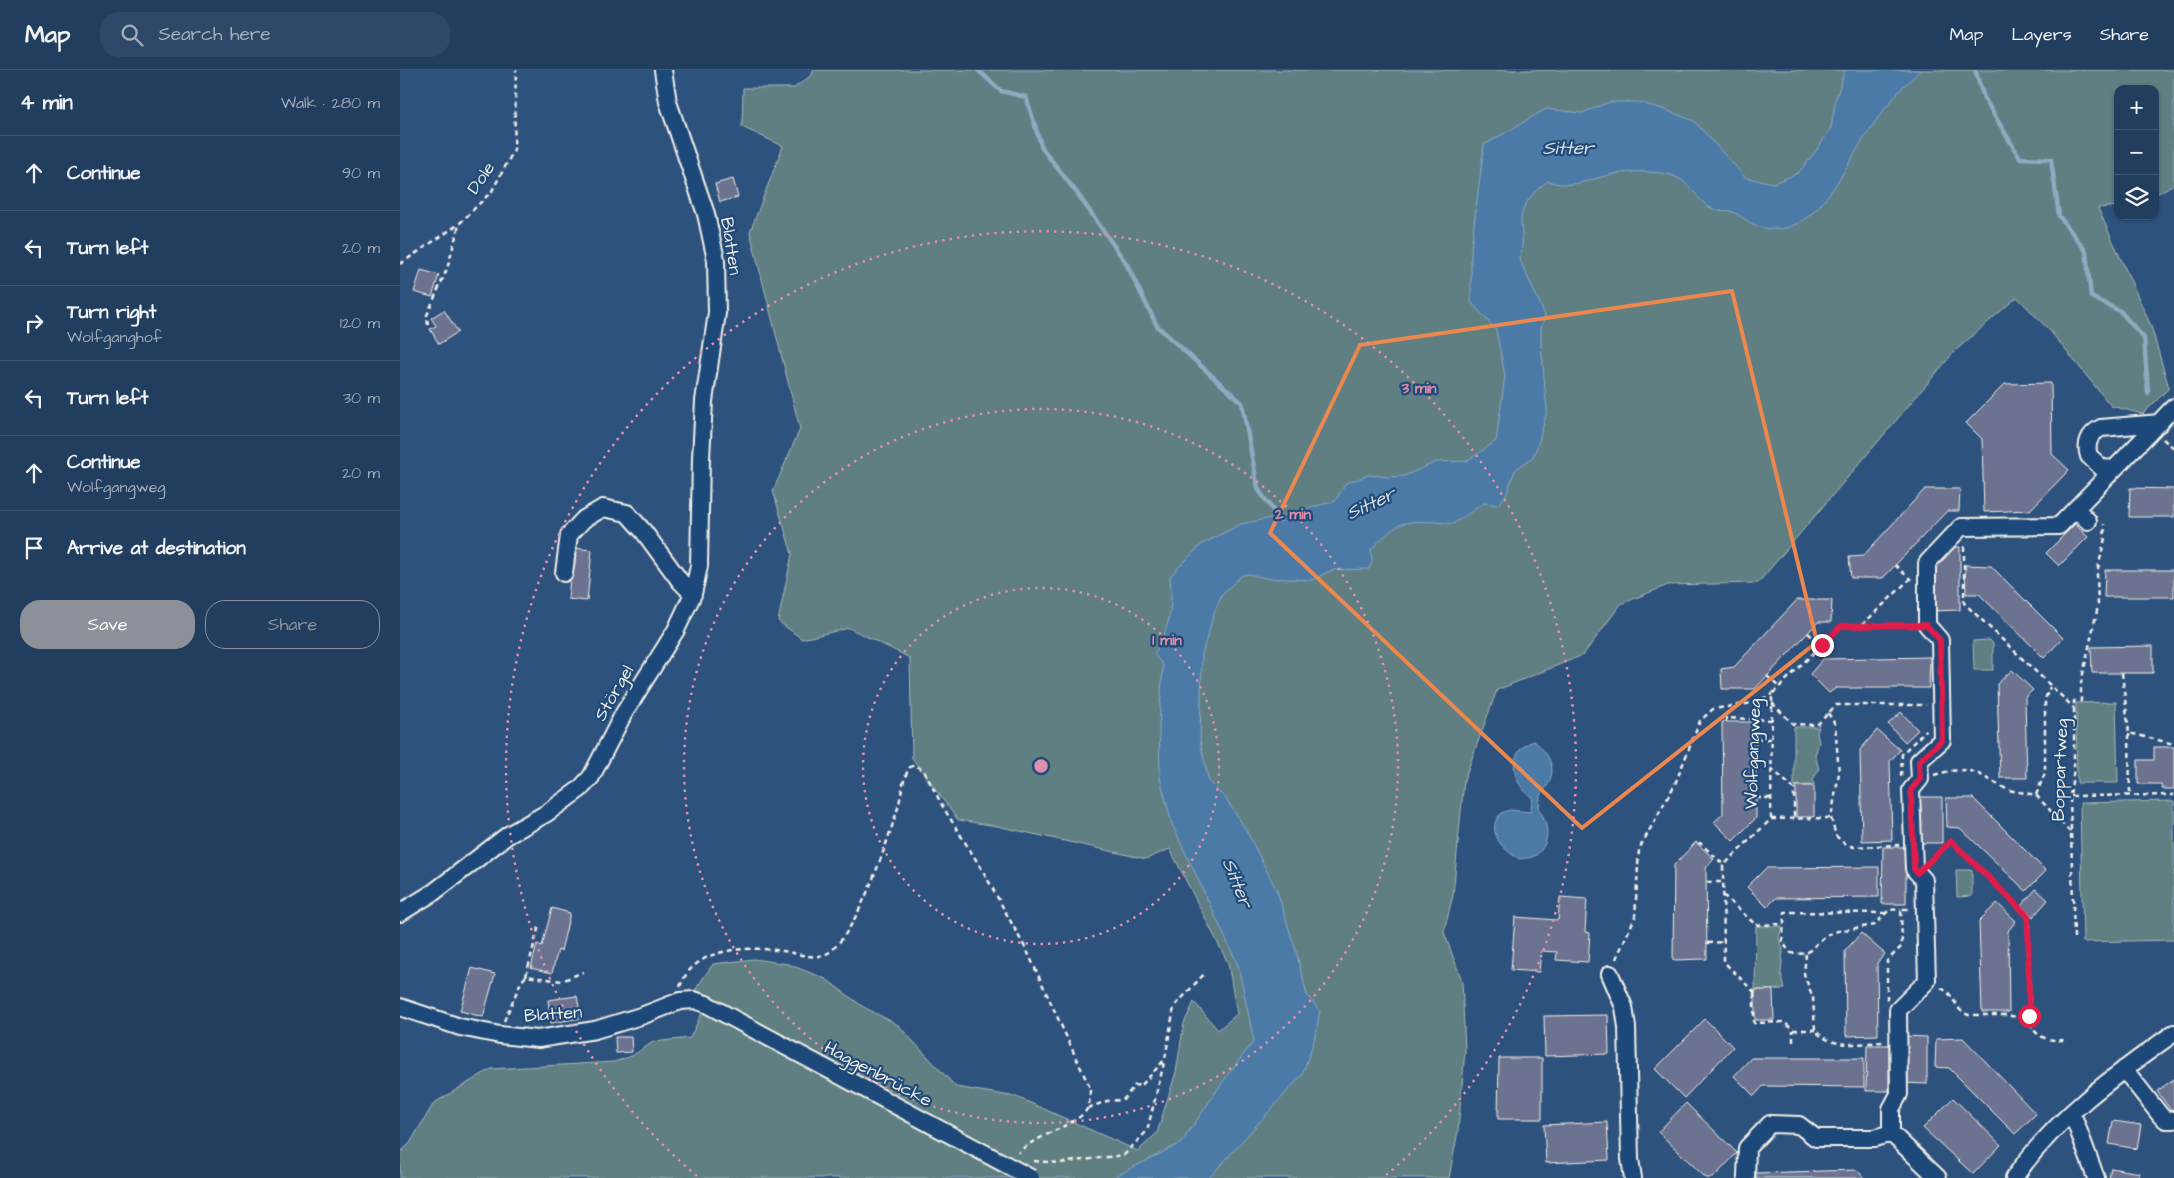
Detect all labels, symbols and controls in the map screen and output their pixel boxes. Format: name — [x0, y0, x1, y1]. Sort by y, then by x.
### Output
search box — [100, 12, 450, 57]
text: Map — [25, 18, 70, 52]
icon: search — [118, 21, 146, 49]
text: Search here — [158, 21, 271, 48]
text: Map — [1949, 22, 1983, 47]
text: Layers — [2011, 22, 2072, 47]
text: Share — [2100, 22, 2149, 47]
map controls — [2114, 85, 2159, 220]
button: + — [2114, 85, 2159, 130]
text: 4 min — [20, 88, 73, 117]
text: Walk · 280 m — [281, 92, 380, 114]
button: − — [2114, 130, 2159, 175]
water label: Sitter — [1542, 135, 1596, 162]
street label: Dole — [461, 157, 501, 199]
icon: ahead — [20, 159, 48, 187]
text: Continue — [67, 160, 141, 187]
text: 90 m — [342, 162, 380, 184]
button: layers — [2114, 175, 2159, 220]
street label: Blatten — [714, 215, 748, 277]
icon: left — [20, 234, 48, 262]
text: Turn left — [67, 235, 148, 262]
text: 20 m — [342, 237, 380, 259]
text: Turn right — [67, 299, 156, 326]
icon: right — [20, 309, 48, 337]
text: 120 m — [340, 312, 380, 334]
text: Wolfganghof — [67, 326, 162, 348]
text: 3 min — [1400, 378, 1437, 399]
icon: left — [20, 384, 48, 412]
text: Turn left — [67, 385, 148, 412]
text: 30 m — [343, 387, 380, 409]
text: Continue — [67, 449, 141, 476]
icon: ahead — [20, 459, 48, 487]
text: 20 m — [342, 462, 380, 484]
text: Wolfgangweg — [67, 476, 166, 498]
water label: Sitter — [1342, 480, 1402, 527]
text: 2 min — [1274, 504, 1312, 525]
icon: arrive — [20, 534, 48, 562]
text: Arrive at destination — [67, 535, 246, 562]
button: Save — [20, 600, 195, 649]
button: Share — [205, 600, 380, 649]
text: 1 min — [1152, 630, 1182, 651]
route end — [1811, 634, 1834, 657]
street label: Störgel — [588, 660, 641, 726]
street label: Wolfgangweg — [1739, 698, 1768, 810]
street label: Boppartweg — [2046, 718, 2075, 822]
centre of rings — [1032, 757, 1050, 775]
water label: Sitter — [1215, 854, 1260, 914]
street label: Blatten — [523, 1000, 583, 1028]
route start — [2018, 1005, 2041, 1028]
street label: Haggenbrücke — [819, 1035, 937, 1114]

